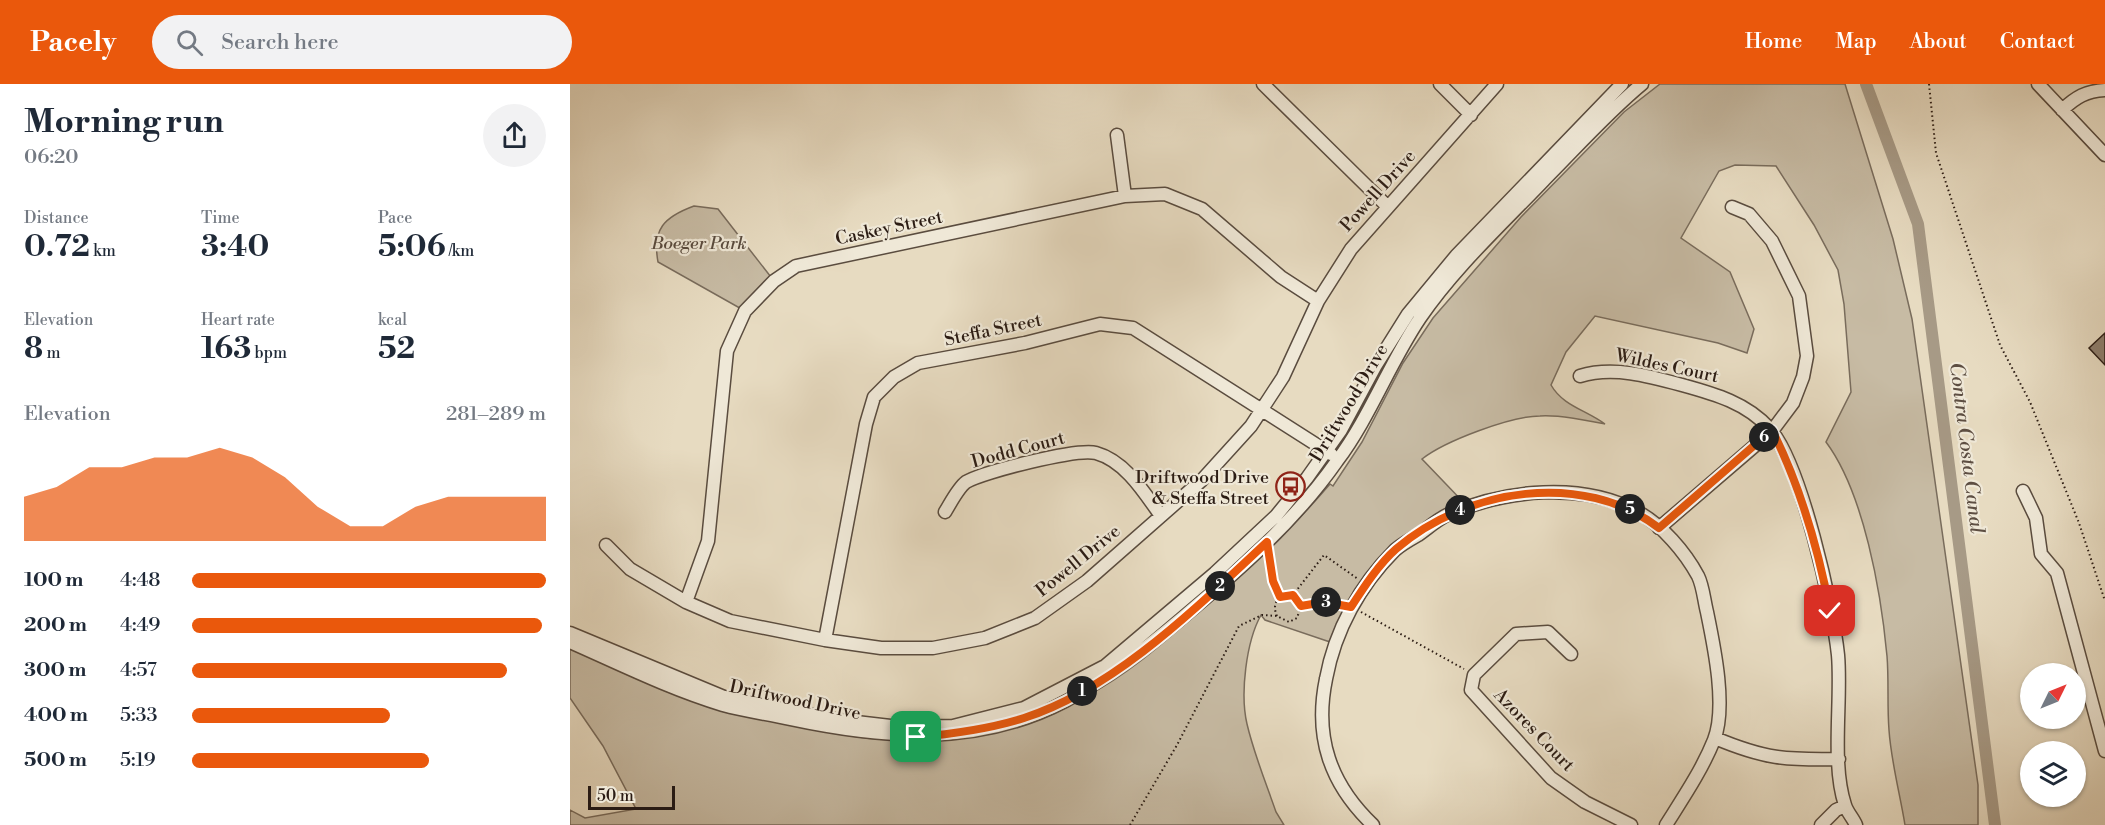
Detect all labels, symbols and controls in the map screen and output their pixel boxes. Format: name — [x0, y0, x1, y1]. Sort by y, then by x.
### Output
search box — [152, 15, 572, 69]
text: Pacely — [30, 25, 116, 60]
icon: search — [173, 26, 206, 59]
text: Search here — [221, 29, 339, 56]
text: Home — [1745, 29, 1802, 55]
text: Map — [1835, 29, 1877, 55]
text: About — [1910, 29, 1967, 55]
text: Contact — [2000, 29, 2075, 55]
text: Morning run — [24, 102, 224, 143]
button: share — [483, 104, 546, 167]
text: 06:20 — [24, 145, 79, 170]
street label: Powell Drive — [1335, 145, 1421, 237]
street label: Caskey Street — [833, 205, 945, 251]
text: Distance — [24, 208, 89, 228]
text: Time — [201, 208, 240, 228]
text: Pace — [378, 208, 412, 228]
text: 0.72 — [24, 228, 90, 266]
text: 3:40 — [201, 228, 269, 266]
text: 5:06 — [378, 228, 446, 266]
park label: Boeger Park — [650, 232, 747, 255]
text: km — [90, 241, 116, 261]
text: /km — [446, 241, 474, 261]
street label: Steffa Street — [942, 308, 1044, 352]
text: Elevation — [24, 310, 93, 330]
text: Heart rate — [201, 310, 275, 330]
text: kcal — [378, 310, 407, 330]
text: 8 — [24, 330, 43, 368]
text: 163 — [201, 330, 251, 368]
text: 52 — [378, 330, 415, 368]
street label: Driftwood Drive — [1305, 340, 1393, 466]
text: m — [43, 343, 60, 363]
text: bpm — [251, 343, 287, 363]
street label: Wildes Court — [1612, 344, 1721, 388]
water label: Contra Costa Canal — [1943, 361, 1989, 536]
text: Elevation — [24, 402, 111, 427]
text: 281–289 m — [446, 402, 546, 427]
pin: 6 — [1749, 422, 1779, 452]
street label: Dodd Court — [969, 426, 1068, 473]
text: 6 — [1759, 427, 1769, 447]
place label: Driftwood Drive & Steffa Street — [1135, 466, 1270, 510]
bus stop icon: Driftwood Drive & Steffa Street — [1274, 471, 1306, 503]
pin: 5 — [1615, 494, 1645, 524]
pin: 4 — [1445, 495, 1475, 525]
text: 5 — [1625, 499, 1635, 519]
text: 4 — [1455, 500, 1465, 520]
street label: Powell Drive — [1031, 520, 1125, 602]
text: 100 m — [24, 568, 83, 593]
text: 4:48 — [120, 568, 161, 593]
pin: 2 — [1205, 571, 1235, 601]
text: 2 — [1215, 576, 1225, 596]
pin — [1804, 585, 1855, 636]
pin: 3 — [1311, 587, 1341, 617]
text: 3 — [1321, 592, 1331, 612]
icon: check — [1813, 594, 1846, 627]
text: 200 m — [24, 613, 87, 638]
text: 4:49 — [120, 613, 160, 638]
text: 300 m — [24, 658, 87, 683]
text: 4:57 — [120, 658, 157, 683]
north arrow — [2020, 663, 2086, 729]
map controls — [2020, 663, 2086, 807]
street label: Driftwood Drive — [727, 675, 863, 725]
pin: 1 — [1067, 676, 1097, 706]
text: 1 — [1078, 681, 1086, 701]
street label: Azores Court — [1488, 683, 1580, 777]
text: 400 m — [24, 703, 88, 728]
text: 5:33 — [120, 703, 158, 728]
pin — [890, 711, 941, 762]
icon: arrive — [899, 720, 932, 753]
button: layers — [2020, 741, 2086, 807]
text: 500 m — [24, 748, 87, 773]
text: 5:19 — [120, 748, 156, 773]
scale bar — [588, 783, 675, 810]
text: 50 m — [597, 786, 634, 806]

